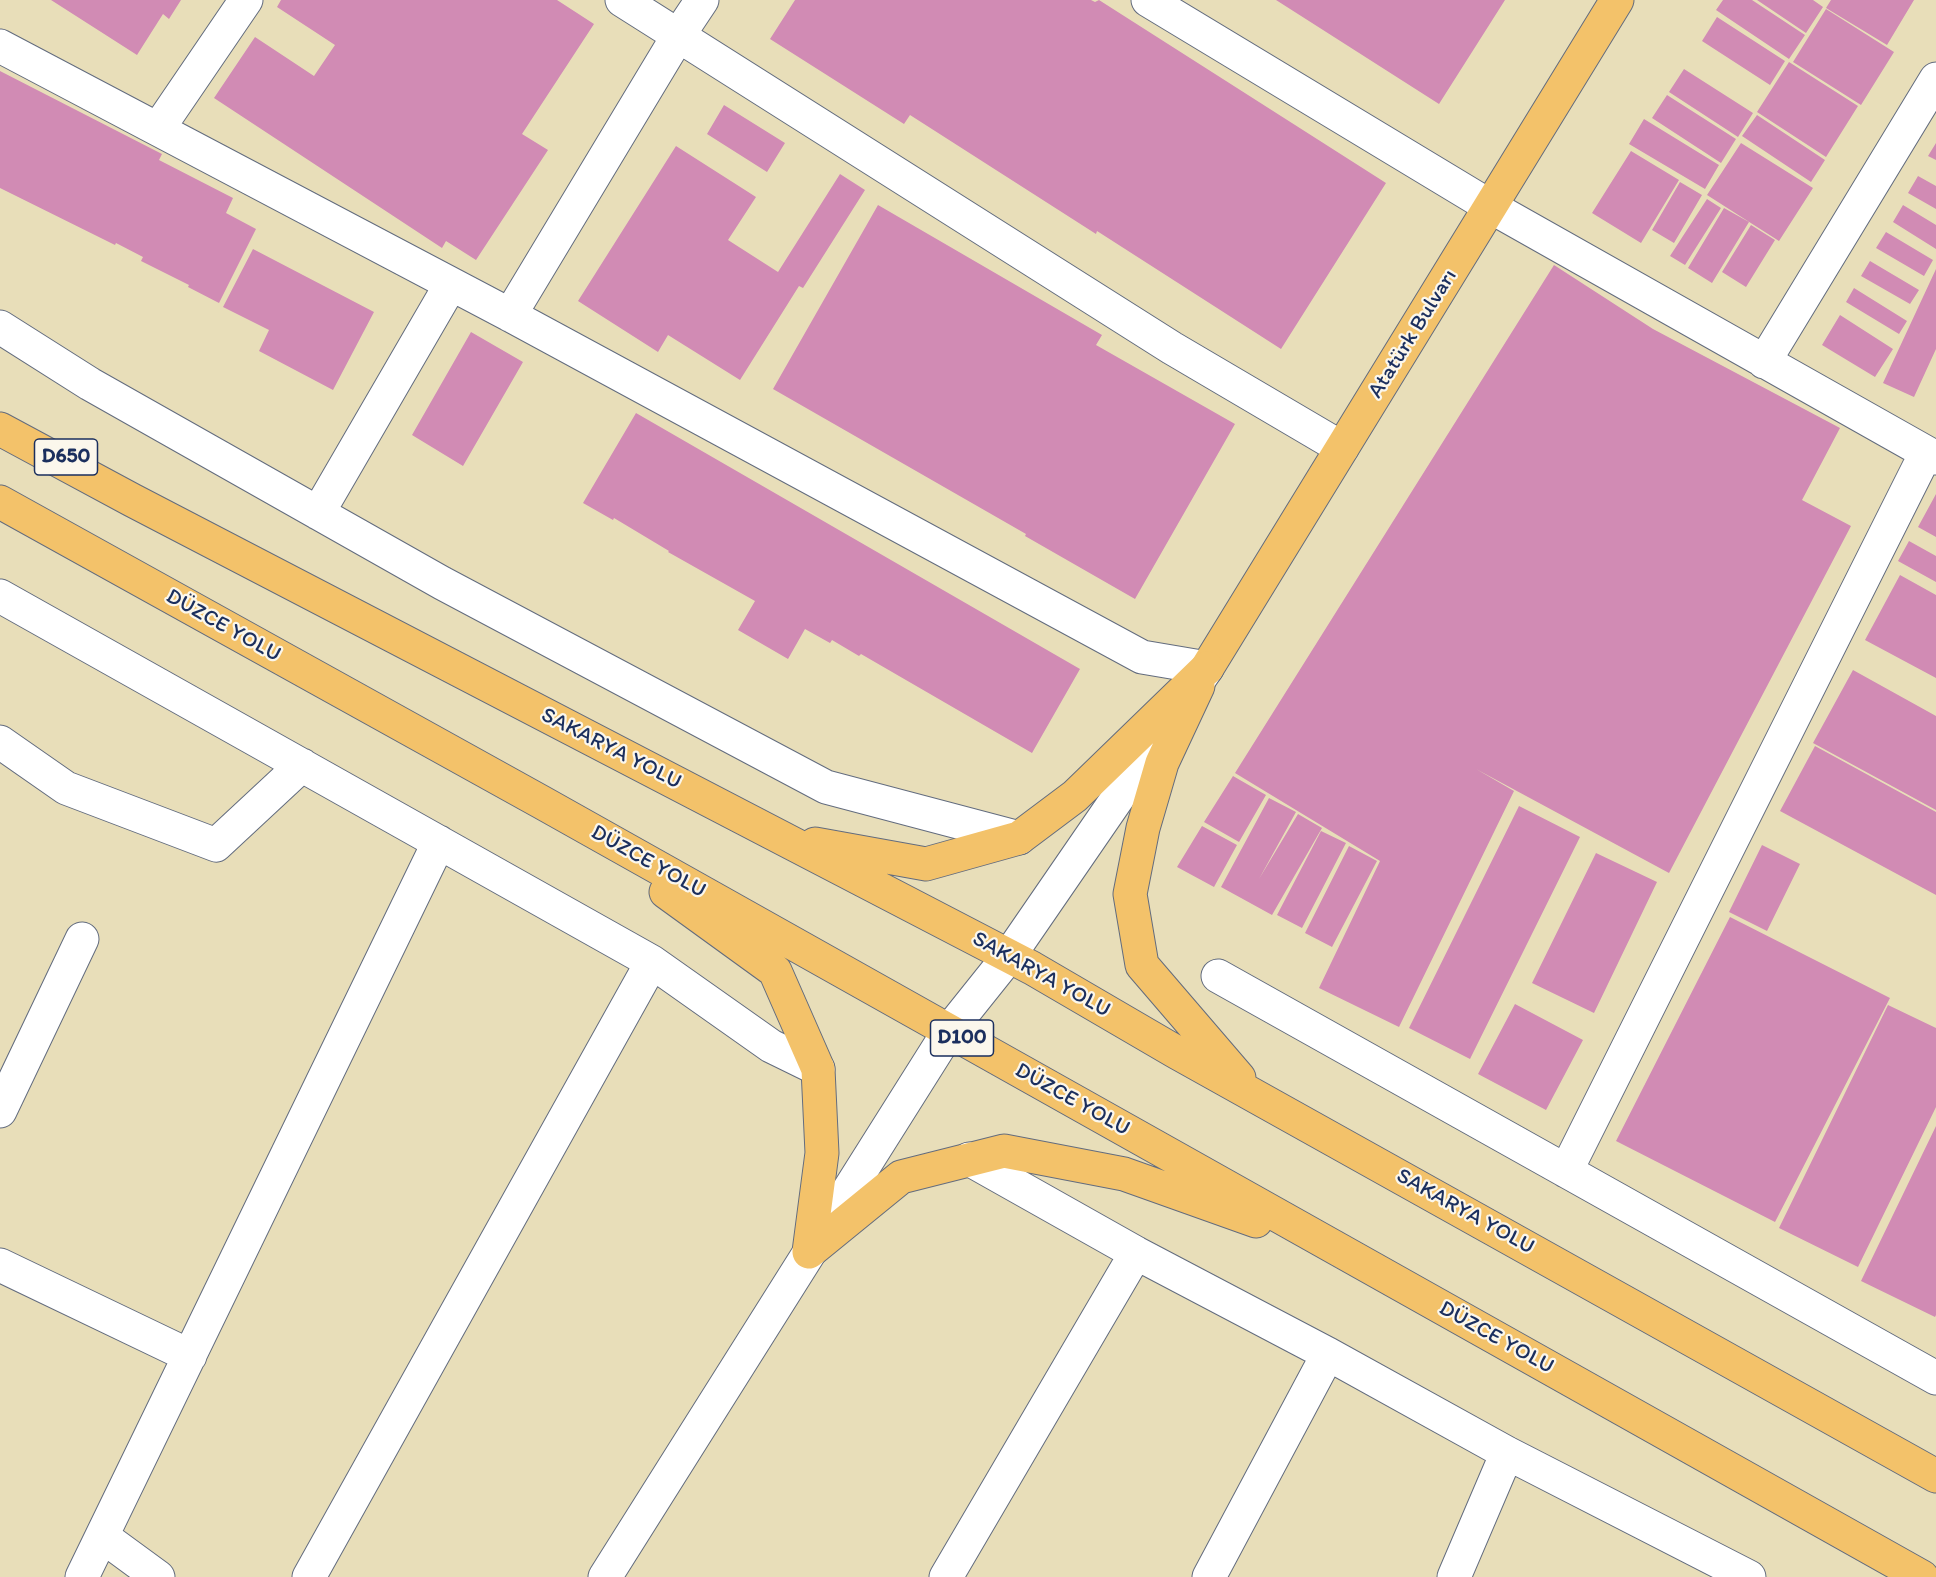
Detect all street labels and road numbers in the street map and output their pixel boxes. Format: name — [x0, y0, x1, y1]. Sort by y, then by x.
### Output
street label: Atatürk Bulvarı — [1363, 265, 1463, 403]
road number: D650 — [34, 439, 98, 475]
street label: DÜZCE YOLU — [161, 584, 285, 668]
street label: SAKARYA YOLU — [537, 702, 685, 796]
street label: DÜZCE YOLU — [586, 820, 710, 904]
street label: SAKARYA YOLU — [967, 926, 1115, 1024]
road number: D100 — [930, 1020, 994, 1056]
street label: DÜZCE YOLU — [1010, 1058, 1134, 1142]
street label: SAKARYA YOLU — [1391, 1163, 1539, 1261]
street label: DÜZCE YOLU — [1434, 1296, 1558, 1380]

